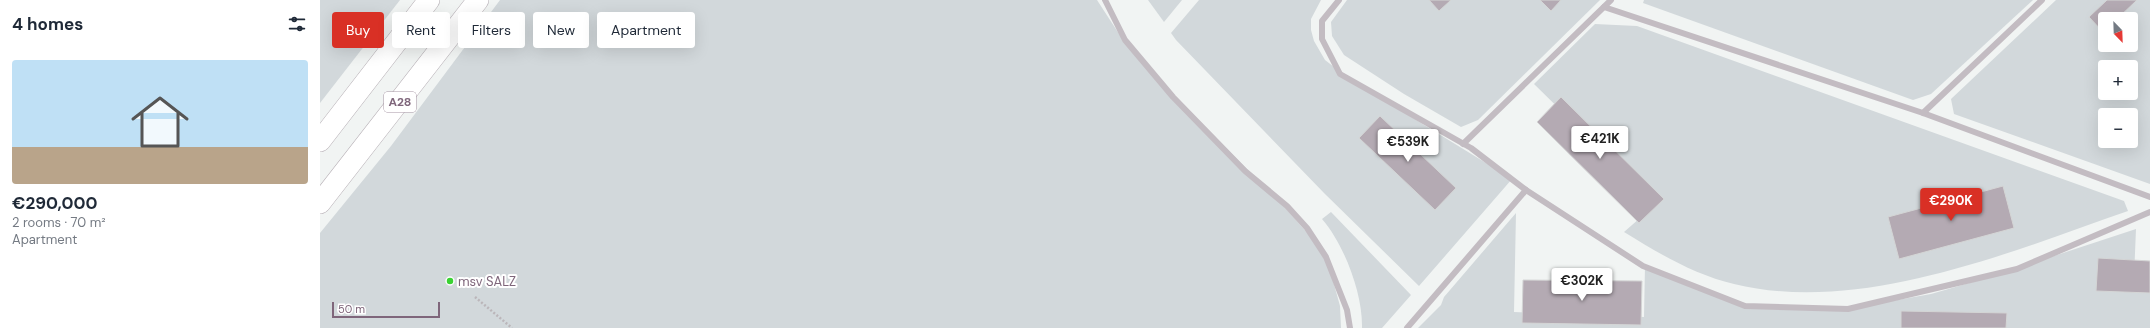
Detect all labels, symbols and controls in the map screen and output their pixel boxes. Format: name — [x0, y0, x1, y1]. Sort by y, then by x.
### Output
chip: Buy — [332, 12, 384, 48]
chip: Rent — [392, 12, 450, 48]
chip: Filters — [458, 12, 525, 48]
chip: New — [533, 12, 589, 48]
chip: Apartment — [597, 12, 695, 48]
north arrow — [2098, 12, 2138, 52]
map controls — [2098, 12, 2138, 148]
text: 4 homes — [12, 13, 83, 35]
icon: filters — [286, 13, 308, 35]
button: + — [2098, 60, 2138, 100]
icon: home — [124, 86, 196, 158]
road number: A28 — [384, 92, 416, 112]
button: − — [2098, 108, 2138, 148]
pin: €421K — [1572, 126, 1628, 160]
pin: €539K — [1380, 129, 1436, 163]
text: €421K — [1580, 130, 1620, 147]
text: €539K — [1387, 133, 1429, 150]
pin: €290K — [1923, 188, 1979, 222]
text: €290,000 — [12, 192, 98, 214]
text: €290K — [1929, 192, 1973, 209]
text: 2 rooms · 70 m² — [12, 214, 106, 231]
text: Apartment — [12, 231, 77, 248]
pin: €302K — [1554, 268, 1610, 302]
text: €302K — [1560, 272, 1604, 289]
place label: msv SALZ — [458, 273, 516, 290]
marker: msv SALZ — [445, 276, 455, 286]
scale bar — [332, 300, 440, 319]
text: 50 m — [338, 302, 365, 316]

